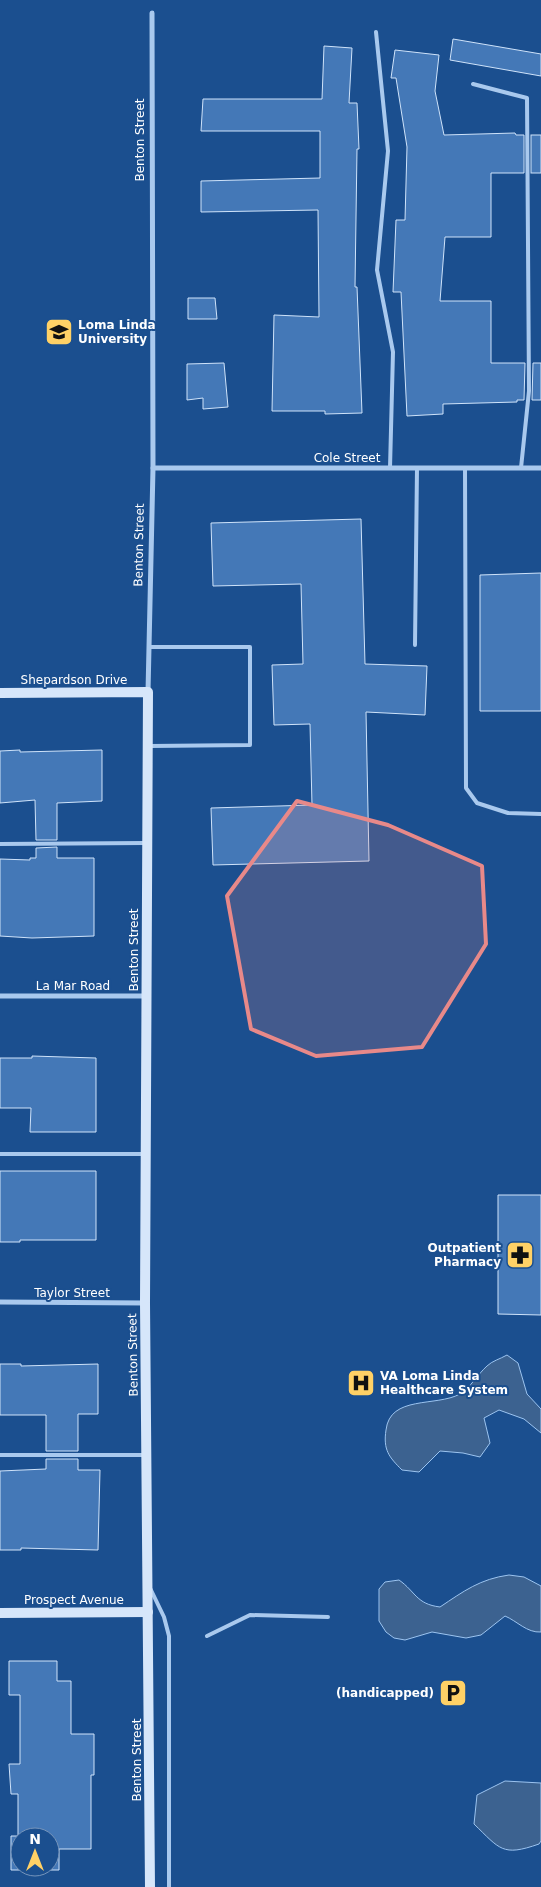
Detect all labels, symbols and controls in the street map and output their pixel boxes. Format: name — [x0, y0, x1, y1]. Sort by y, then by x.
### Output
street label: Benton Street — [133, 98, 147, 182]
school or university icon: Loma Linda University — [44, 317, 74, 347]
place label: Loma Linda University — [78, 318, 156, 346]
street label: Cole Street — [314, 451, 381, 465]
street label: Benton Street — [131, 503, 147, 587]
street label: Shepardson Drive — [21, 673, 127, 687]
street label: Benton Street — [127, 908, 141, 992]
street label: La Mar Road — [36, 979, 110, 993]
pharmacy icon: Outpatient Pharmacy — [505, 1240, 535, 1270]
place label: Outpatient Pharmacy — [428, 1241, 501, 1269]
street label: Taylor Street — [33, 1286, 110, 1300]
street label: Benton Street — [125, 1313, 141, 1397]
hospital icon: VA Loma Linda Healthcare System — [346, 1368, 376, 1398]
place label: VA Loma Linda Healthcare System — [380, 1369, 508, 1397]
street label: Prospect Avenue — [24, 1593, 124, 1607]
parking icon: (handicapped) — [438, 1678, 468, 1708]
place label: (handicapped) — [336, 1686, 434, 1700]
street label: Benton Street — [130, 1718, 144, 1802]
north arrow — [10, 1827, 60, 1877]
text: N — [29, 1831, 41, 1847]

